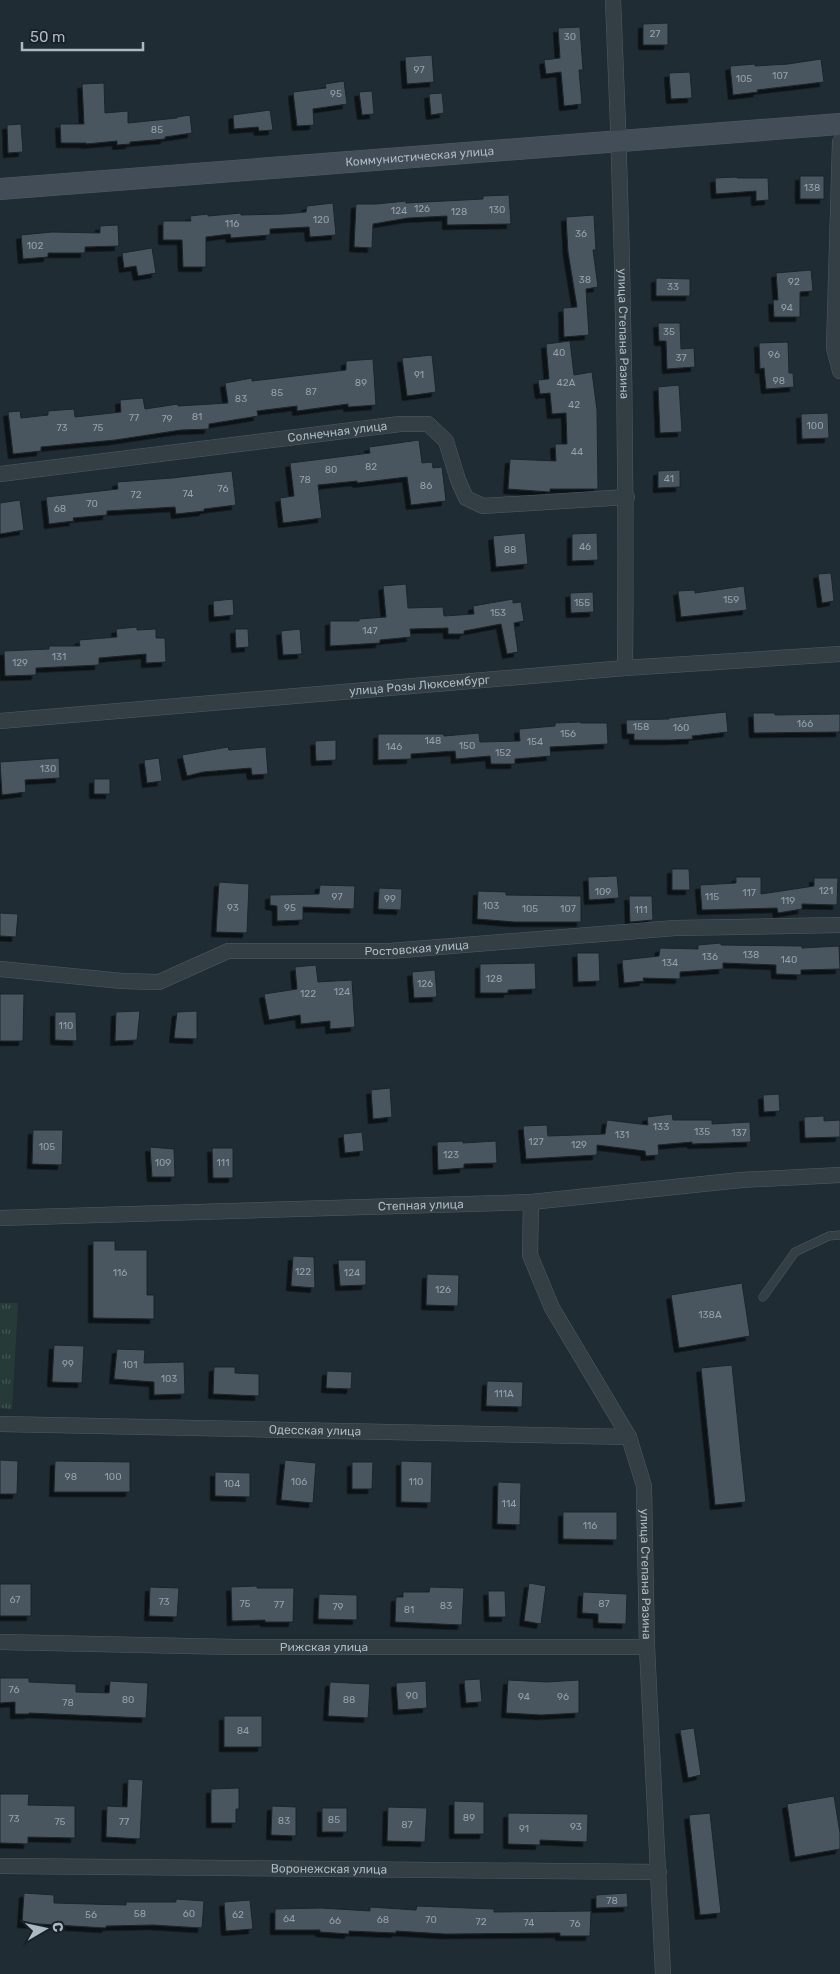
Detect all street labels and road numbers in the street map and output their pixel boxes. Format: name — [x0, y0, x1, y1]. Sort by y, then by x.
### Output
street label: Коммунистическая улица — [345, 144, 495, 169]
street label: улица Степана Разина — [615, 268, 632, 399]
street label: Солнечная улица — [287, 419, 388, 445]
street label: улица Розы Люксембург — [348, 672, 491, 698]
street label: Ростовская улица — [364, 938, 469, 958]
street label: Степная улица — [378, 1197, 464, 1214]
street label: Одесская улица — [269, 1423, 361, 1438]
street label: улица Степана Разина — [637, 1509, 654, 1640]
street label: Рижская улица — [280, 1640, 368, 1654]
street label: Воронежская улица — [271, 1861, 387, 1877]

